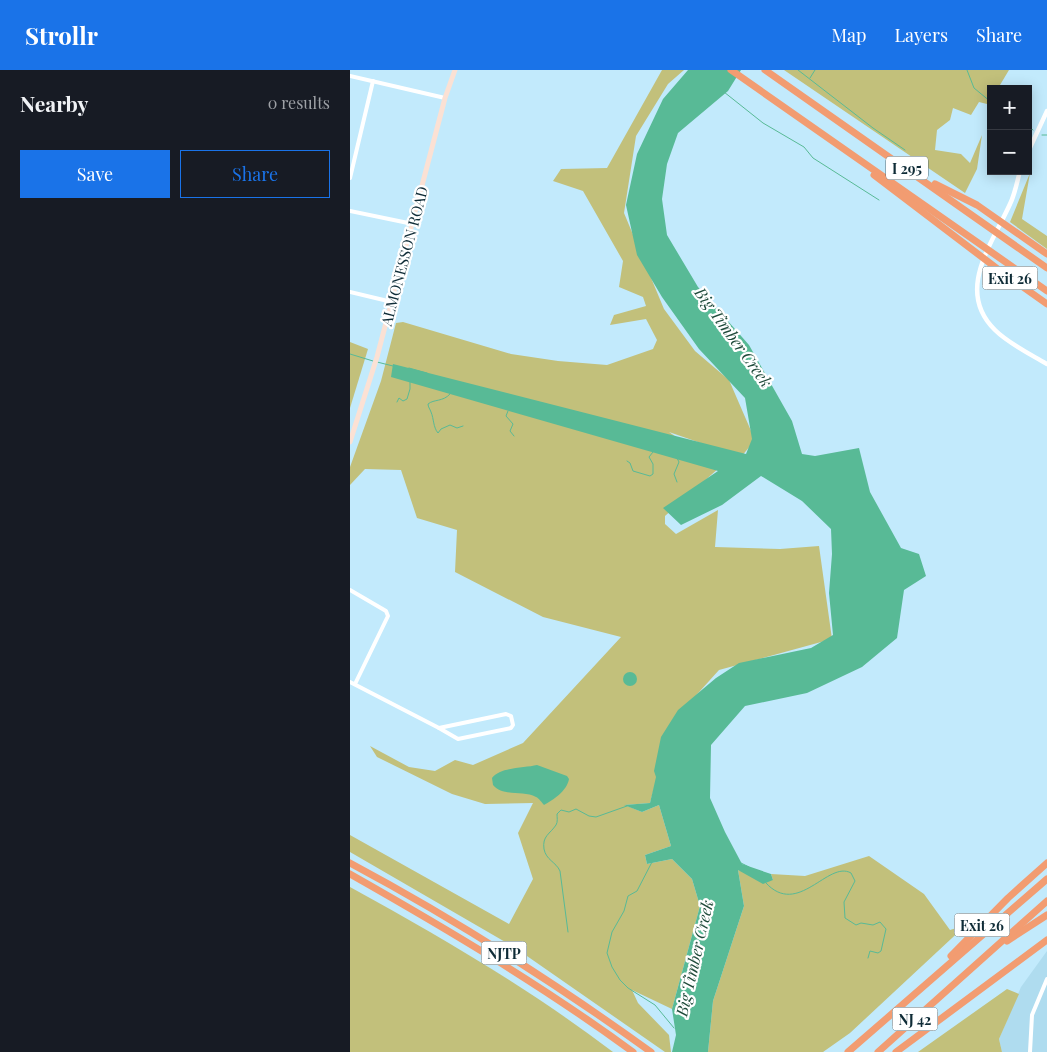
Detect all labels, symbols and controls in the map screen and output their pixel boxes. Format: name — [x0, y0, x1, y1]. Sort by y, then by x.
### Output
text: Strollr — [25, 19, 98, 51]
text: Map — [831, 23, 866, 47]
text: Layers — [894, 23, 948, 47]
text: Share — [976, 23, 1022, 47]
map controls — [987, 85, 1032, 175]
button: + — [987, 85, 1032, 130]
text: Nearby — [20, 89, 89, 117]
text: 0 results — [268, 92, 330, 113]
button: − — [987, 130, 1032, 175]
button: Save — [20, 150, 170, 198]
button: Share — [180, 150, 330, 198]
road number: I 295 — [886, 156, 928, 180]
street label: ALMONESSON ROAD — [375, 184, 432, 329]
road number: Exit 26 — [982, 267, 1038, 290]
water label: Big Timber Creek — [690, 282, 777, 391]
water label: Big Timber Creek — [670, 898, 718, 1019]
road number: Exit 26 — [954, 914, 1010, 936]
road number: NJTP — [482, 941, 526, 964]
road number: NJ 42 — [892, 1008, 938, 1031]

